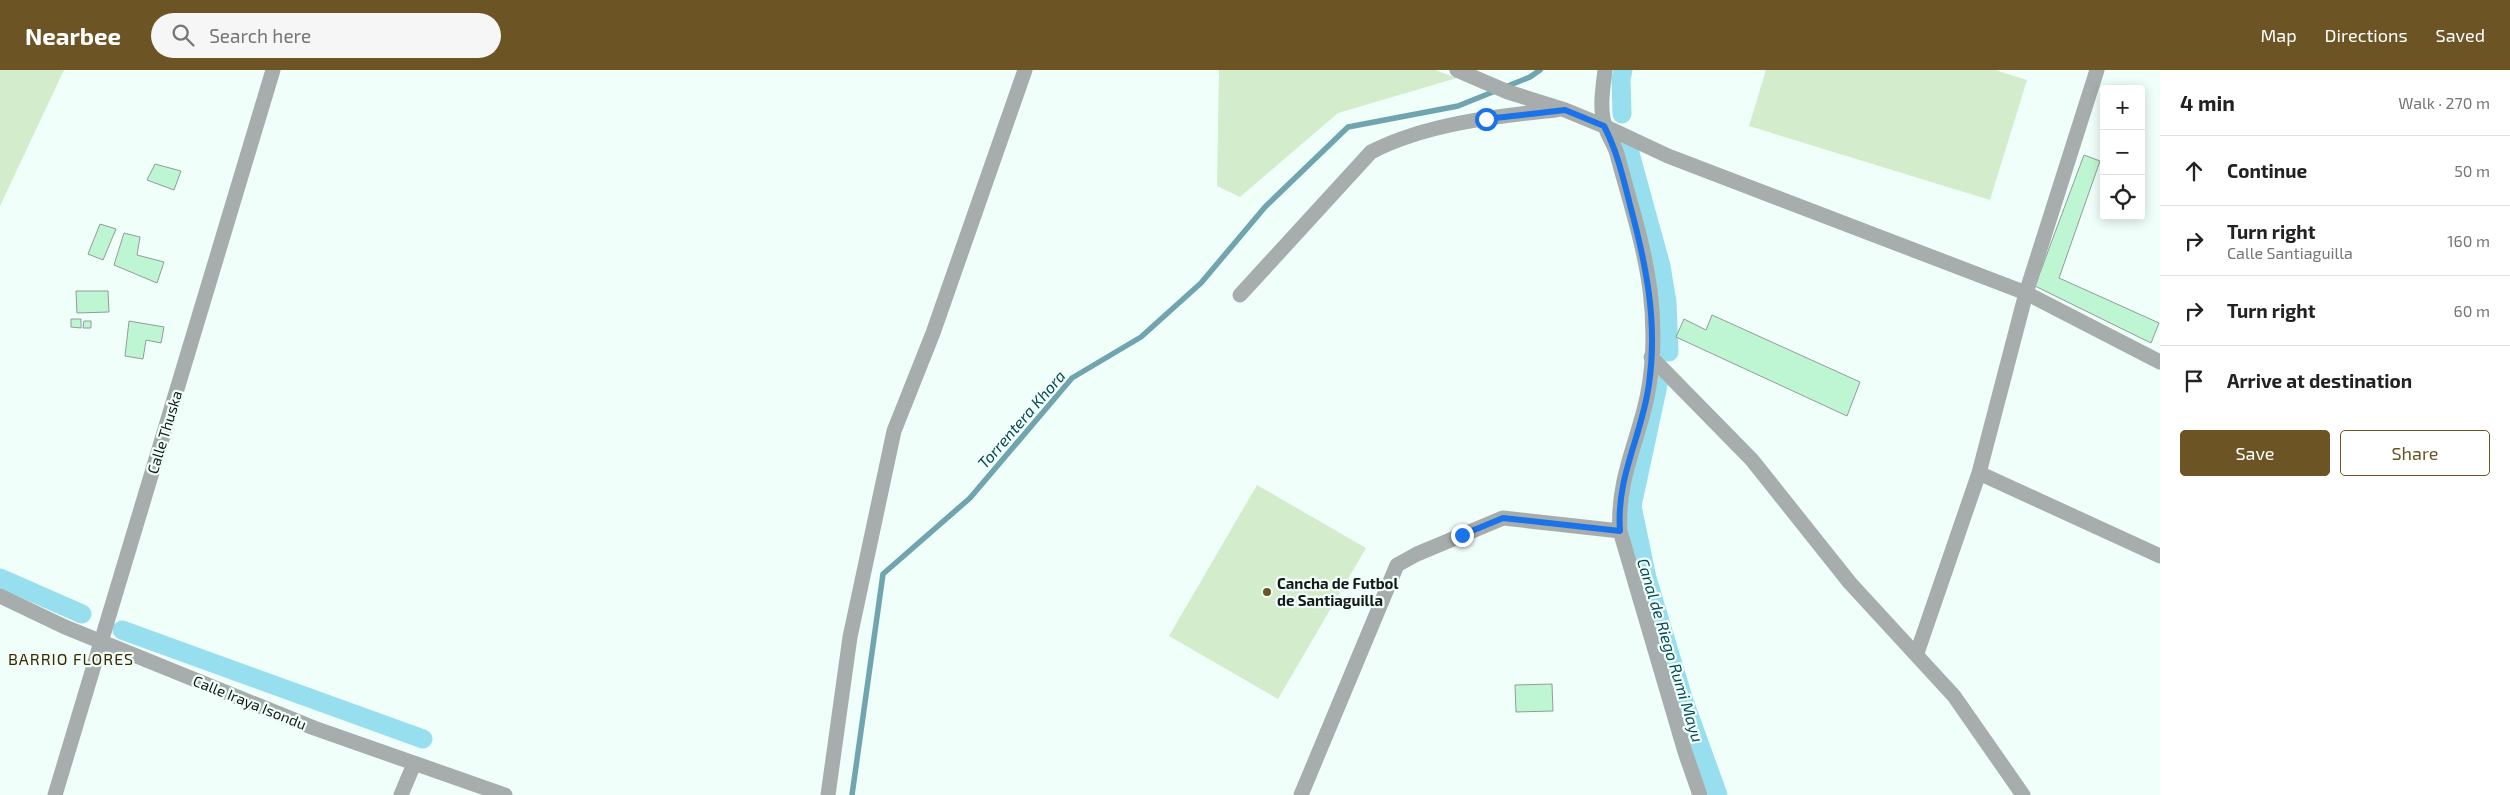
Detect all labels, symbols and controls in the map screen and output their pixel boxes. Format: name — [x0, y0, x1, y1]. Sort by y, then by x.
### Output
search box — [151, 13, 501, 58]
text: Nearbee — [25, 21, 121, 50]
icon: search — [169, 21, 197, 49]
text: Search here — [209, 24, 311, 47]
text: Map — [2260, 24, 2297, 46]
text: Directions — [2325, 24, 2408, 46]
text: Saved — [2436, 24, 2485, 46]
map controls — [2100, 85, 2145, 220]
button: + — [2100, 85, 2145, 130]
text: 4 min — [2180, 90, 2235, 115]
text: Walk · 270 m — [2398, 93, 2490, 112]
route start — [1475, 108, 1498, 131]
button: − — [2100, 130, 2145, 175]
icon: ahead — [2180, 157, 2208, 185]
text: Continue — [2227, 159, 2307, 182]
text: 50 m — [2454, 161, 2490, 180]
button: locate — [2100, 175, 2145, 220]
text: Turn right — [2227, 220, 2315, 243]
icon: right — [2180, 227, 2208, 255]
text: 160 m — [2447, 231, 2490, 250]
text: Calle Santiaguilla — [2227, 243, 2353, 262]
icon: right — [2180, 297, 2208, 325]
text: Turn right — [2227, 299, 2315, 322]
text: 60 m — [2454, 301, 2490, 320]
water label: Torrentera Khora — [973, 366, 1069, 472]
icon: arrive — [2180, 367, 2208, 395]
text: Arrive at destination — [2227, 369, 2412, 392]
street label: Calle Thuska — [143, 388, 185, 476]
button: Save — [2180, 430, 2330, 476]
button: Share — [2340, 430, 2490, 476]
route end — [1451, 524, 1474, 547]
water label: Canal de Riego Rumi Mayu — [1633, 556, 1708, 745]
place label: Cancha de Futbol de Santiaguilla — [1277, 574, 1398, 609]
marker: Cancha de Futbol de Santiaguilla — [1261, 586, 1273, 598]
district label: BARRIO FLORES — [8, 649, 134, 668]
street label: Calle Iraya Isondu — [191, 671, 309, 733]

